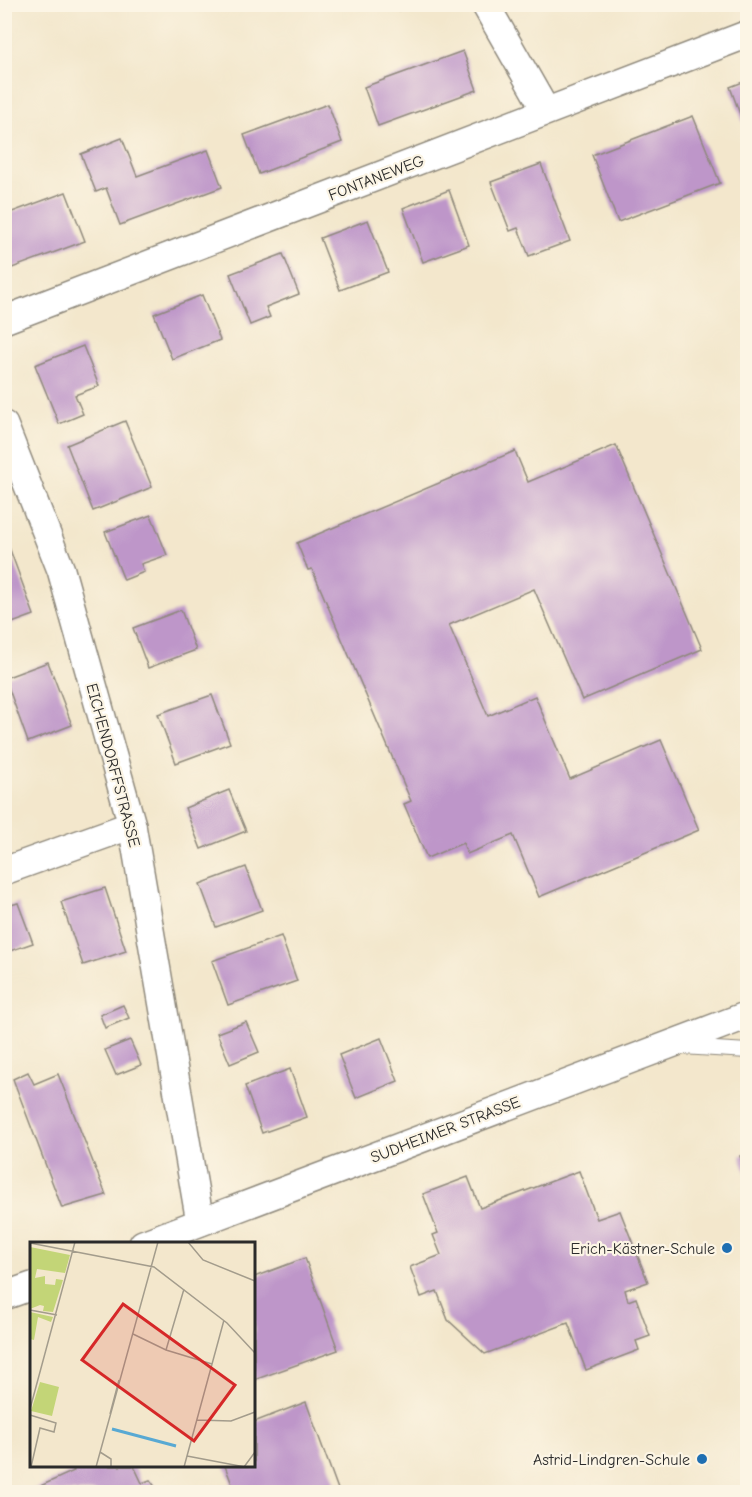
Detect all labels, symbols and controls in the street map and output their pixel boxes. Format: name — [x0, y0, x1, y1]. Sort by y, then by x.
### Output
street label: FONTANEWEG — [326, 151, 427, 204]
street label: EICHENDORFFSTRASSE — [83, 681, 144, 849]
street label: SUDHEIMER STRASSE — [368, 1093, 523, 1167]
place label: Erich-Kästner-Schule — [570, 1240, 715, 1258]
marker: Erich-Kästner-Schule — [720, 1241, 734, 1255]
inset map — [30, 1242, 255, 1467]
place label: Astrid-Lindgren-Schule — [533, 1451, 690, 1469]
marker: Astrid-Lindgren-Schule — [695, 1452, 709, 1466]

